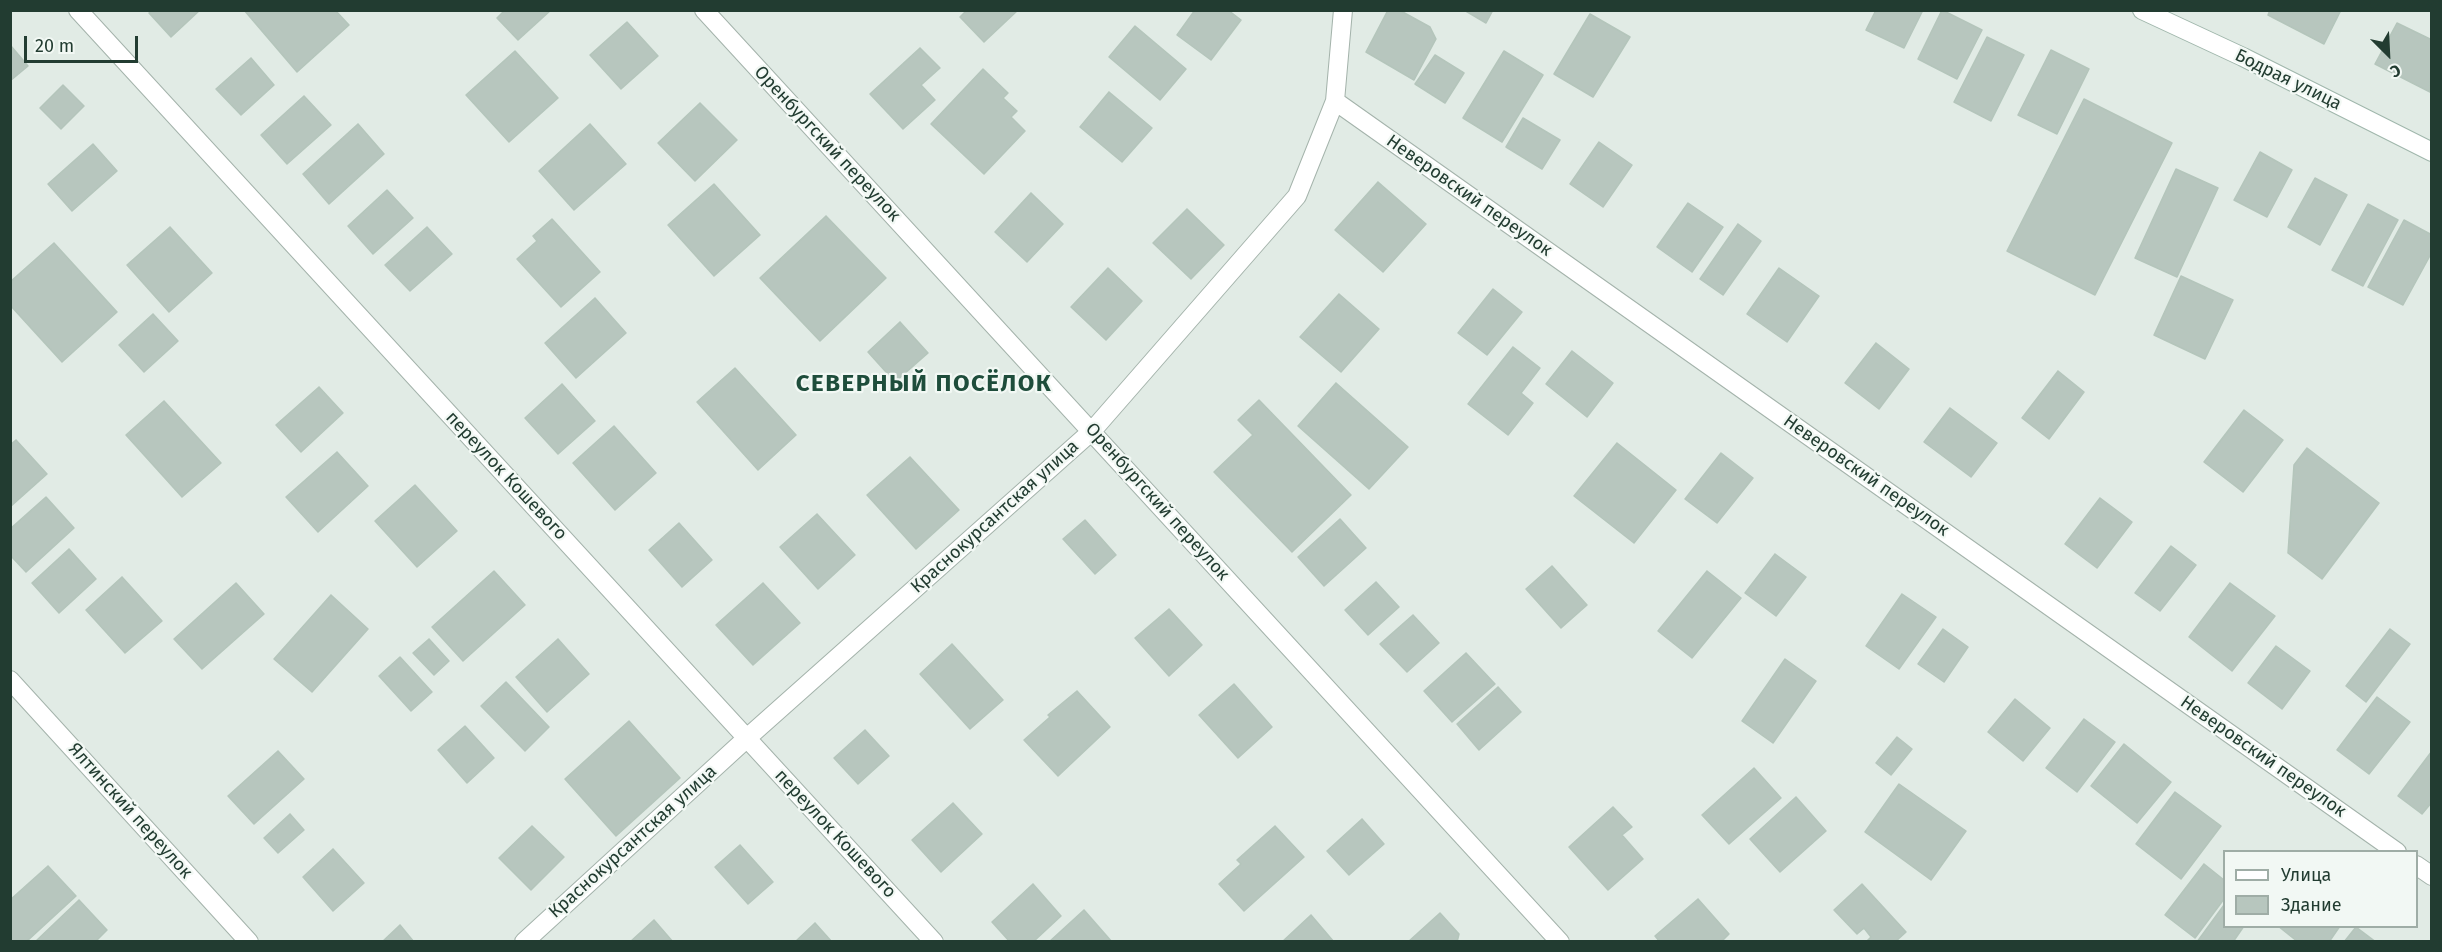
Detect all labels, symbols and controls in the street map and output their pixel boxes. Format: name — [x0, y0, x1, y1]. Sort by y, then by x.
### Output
scale bar — [27, 24, 141, 62]
north arrow — [2358, 24, 2418, 84]
text: 20 m — [35, 35, 74, 57]
street label: Бодрая улица — [2231, 45, 2345, 115]
text: С — [2387, 60, 2404, 81]
street label: Оренбургский переулок — [749, 62, 905, 226]
street label: Неверовский переулок — [1382, 131, 1556, 261]
district label: СЕВЕРНЫЙ ПОСЁЛОК — [796, 370, 1052, 398]
street label: переулок Кошевого — [441, 407, 571, 545]
street label: Неверовский переулок — [1779, 411, 1953, 541]
street label: Оренбургский переулок — [1080, 419, 1234, 585]
street label: Краснокурсантская улица — [907, 436, 1083, 598]
street label: Неверовский переулок — [2176, 692, 2350, 822]
street label: Ялтинский переулок — [63, 739, 197, 883]
street label: Краснокурсантская улица — [545, 761, 721, 923]
street label: переулок Кошевого — [770, 765, 900, 903]
legend — [2223, 850, 2418, 928]
text: Улица — [2281, 864, 2331, 886]
text: Здание — [2281, 894, 2342, 916]

